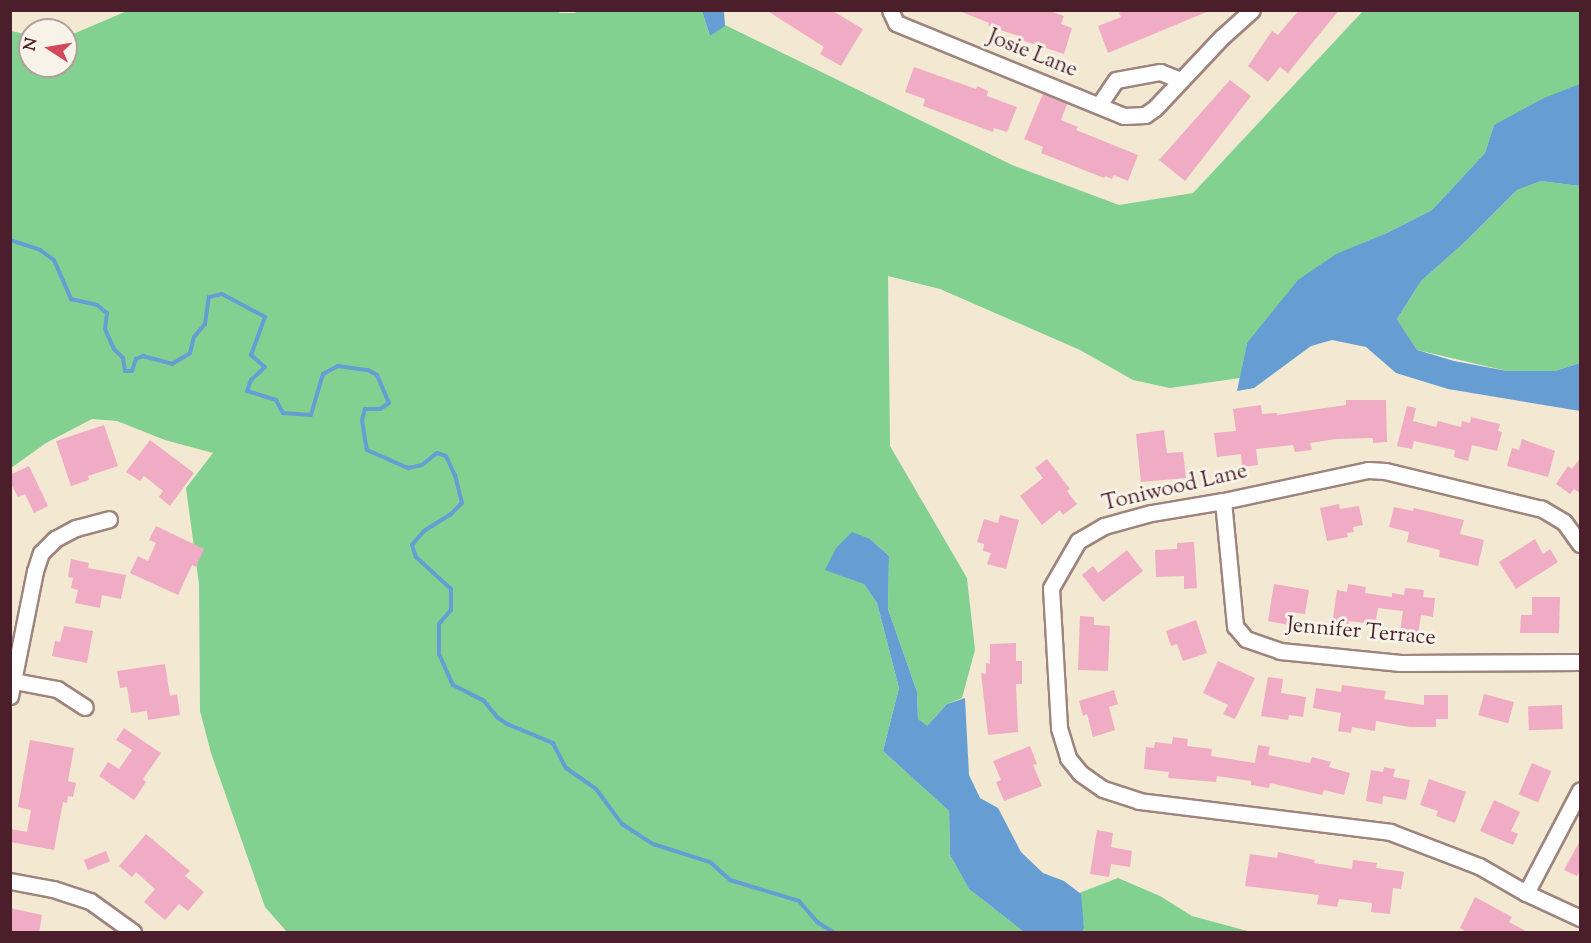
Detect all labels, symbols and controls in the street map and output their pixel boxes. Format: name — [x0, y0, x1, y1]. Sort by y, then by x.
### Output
north arrow — [18, 18, 78, 78]
street label: Josie Lane — [983, 25, 1081, 85]
text: N — [19, 36, 44, 53]
street label: Toniwood Lane — [1100, 459, 1250, 519]
street label: Jennifer Terrace — [1285, 613, 1437, 653]

